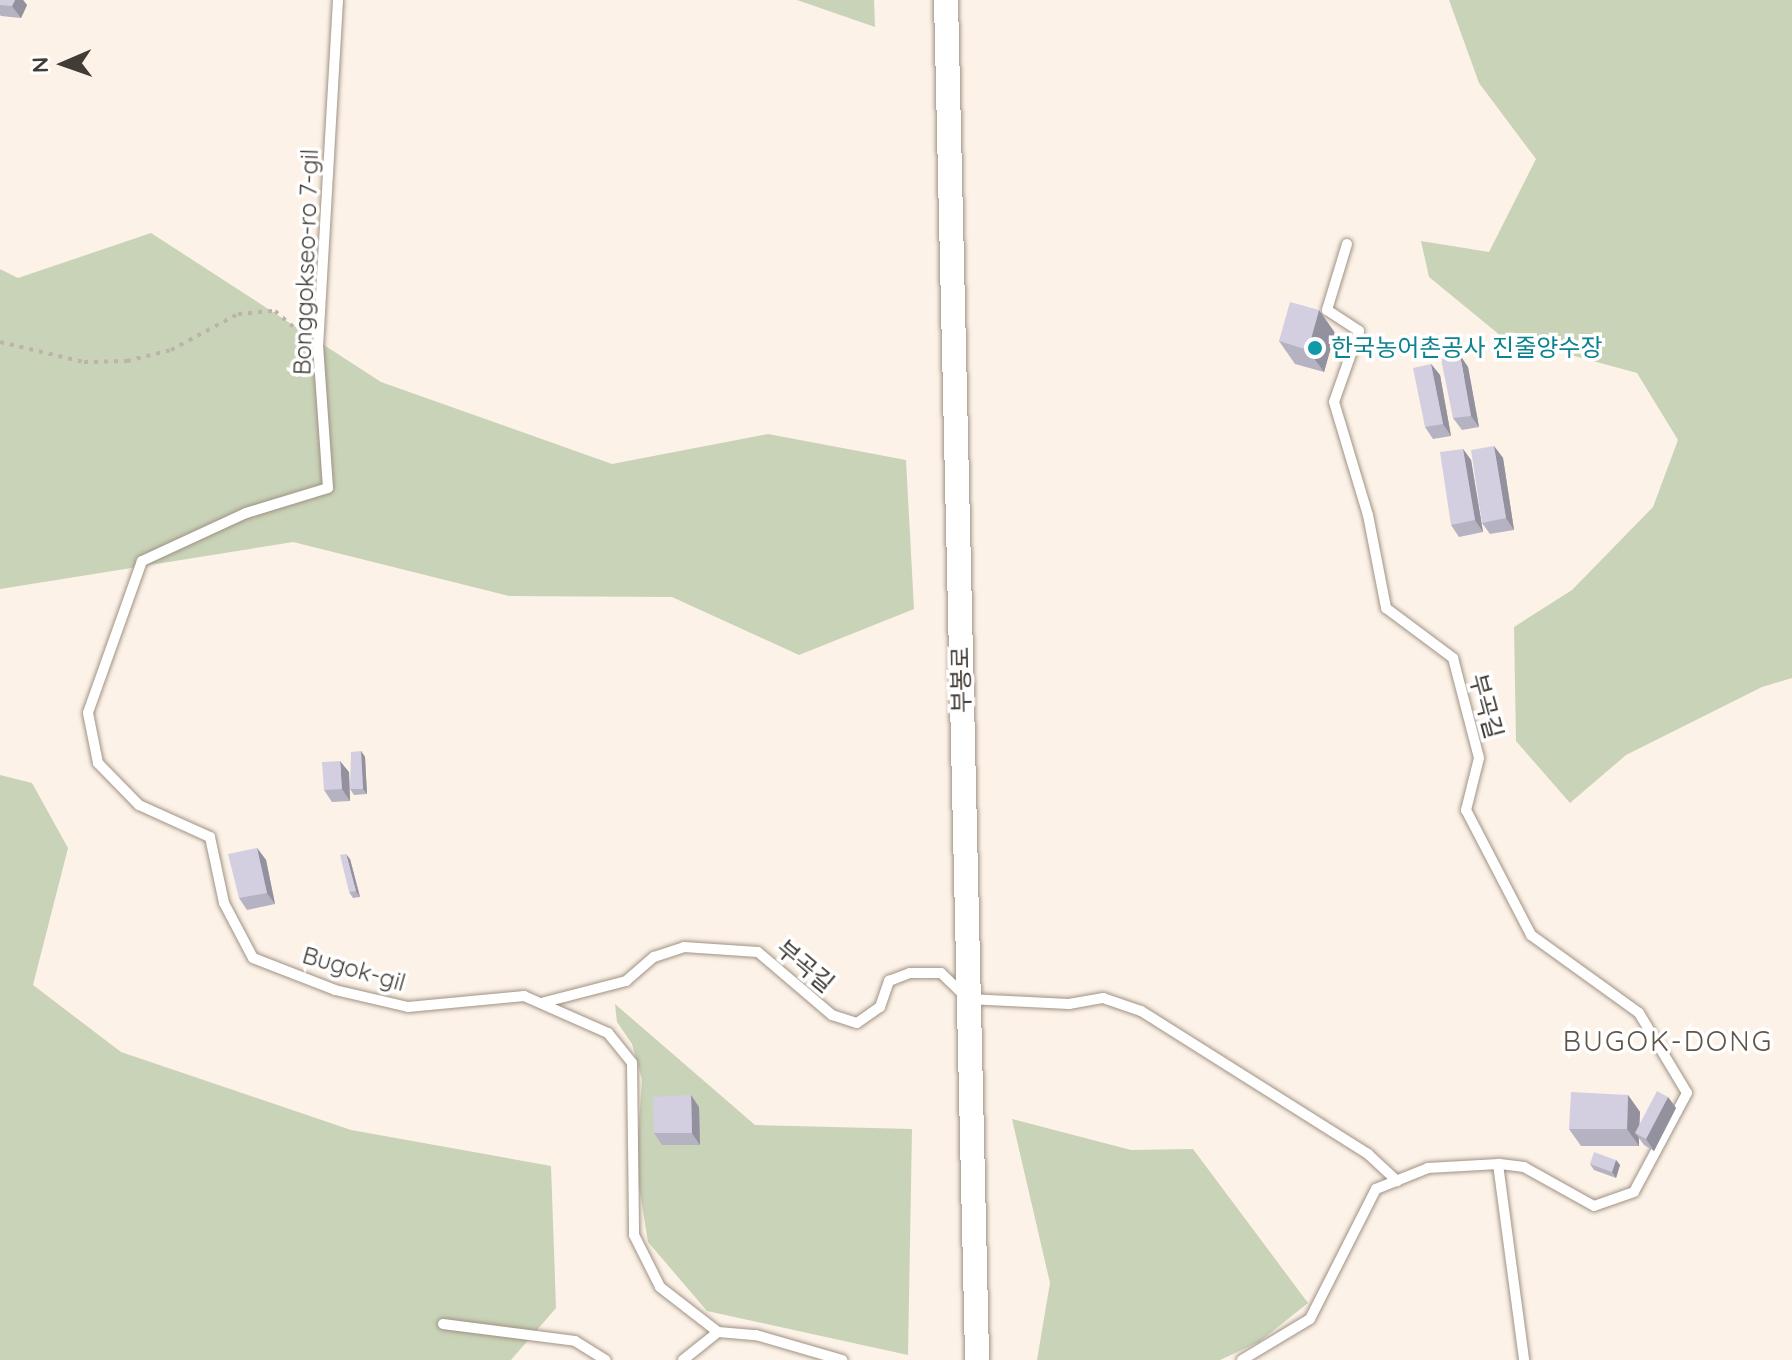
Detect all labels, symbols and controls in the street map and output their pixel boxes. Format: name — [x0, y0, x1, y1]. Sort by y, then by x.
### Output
north arrow — [24, 24, 104, 104]
text: N — [26, 56, 54, 73]
street label: Bonggokseo-ro 7-gil — [288, 148, 324, 376]
place label: 한국농어촌공사 진줄양수장 — [1331, 334, 1603, 362]
marker: 한국농어촌공사 진줄양수장 — [1306, 339, 1324, 357]
street label: 부봉로 — [946, 647, 976, 713]
street label: 부곡길 — [1464, 670, 1508, 742]
street label: 부곡길 — [770, 934, 840, 998]
street label: Bugok-gil — [299, 941, 409, 997]
district label: BUGOK-DONG — [1563, 1024, 1773, 1058]

